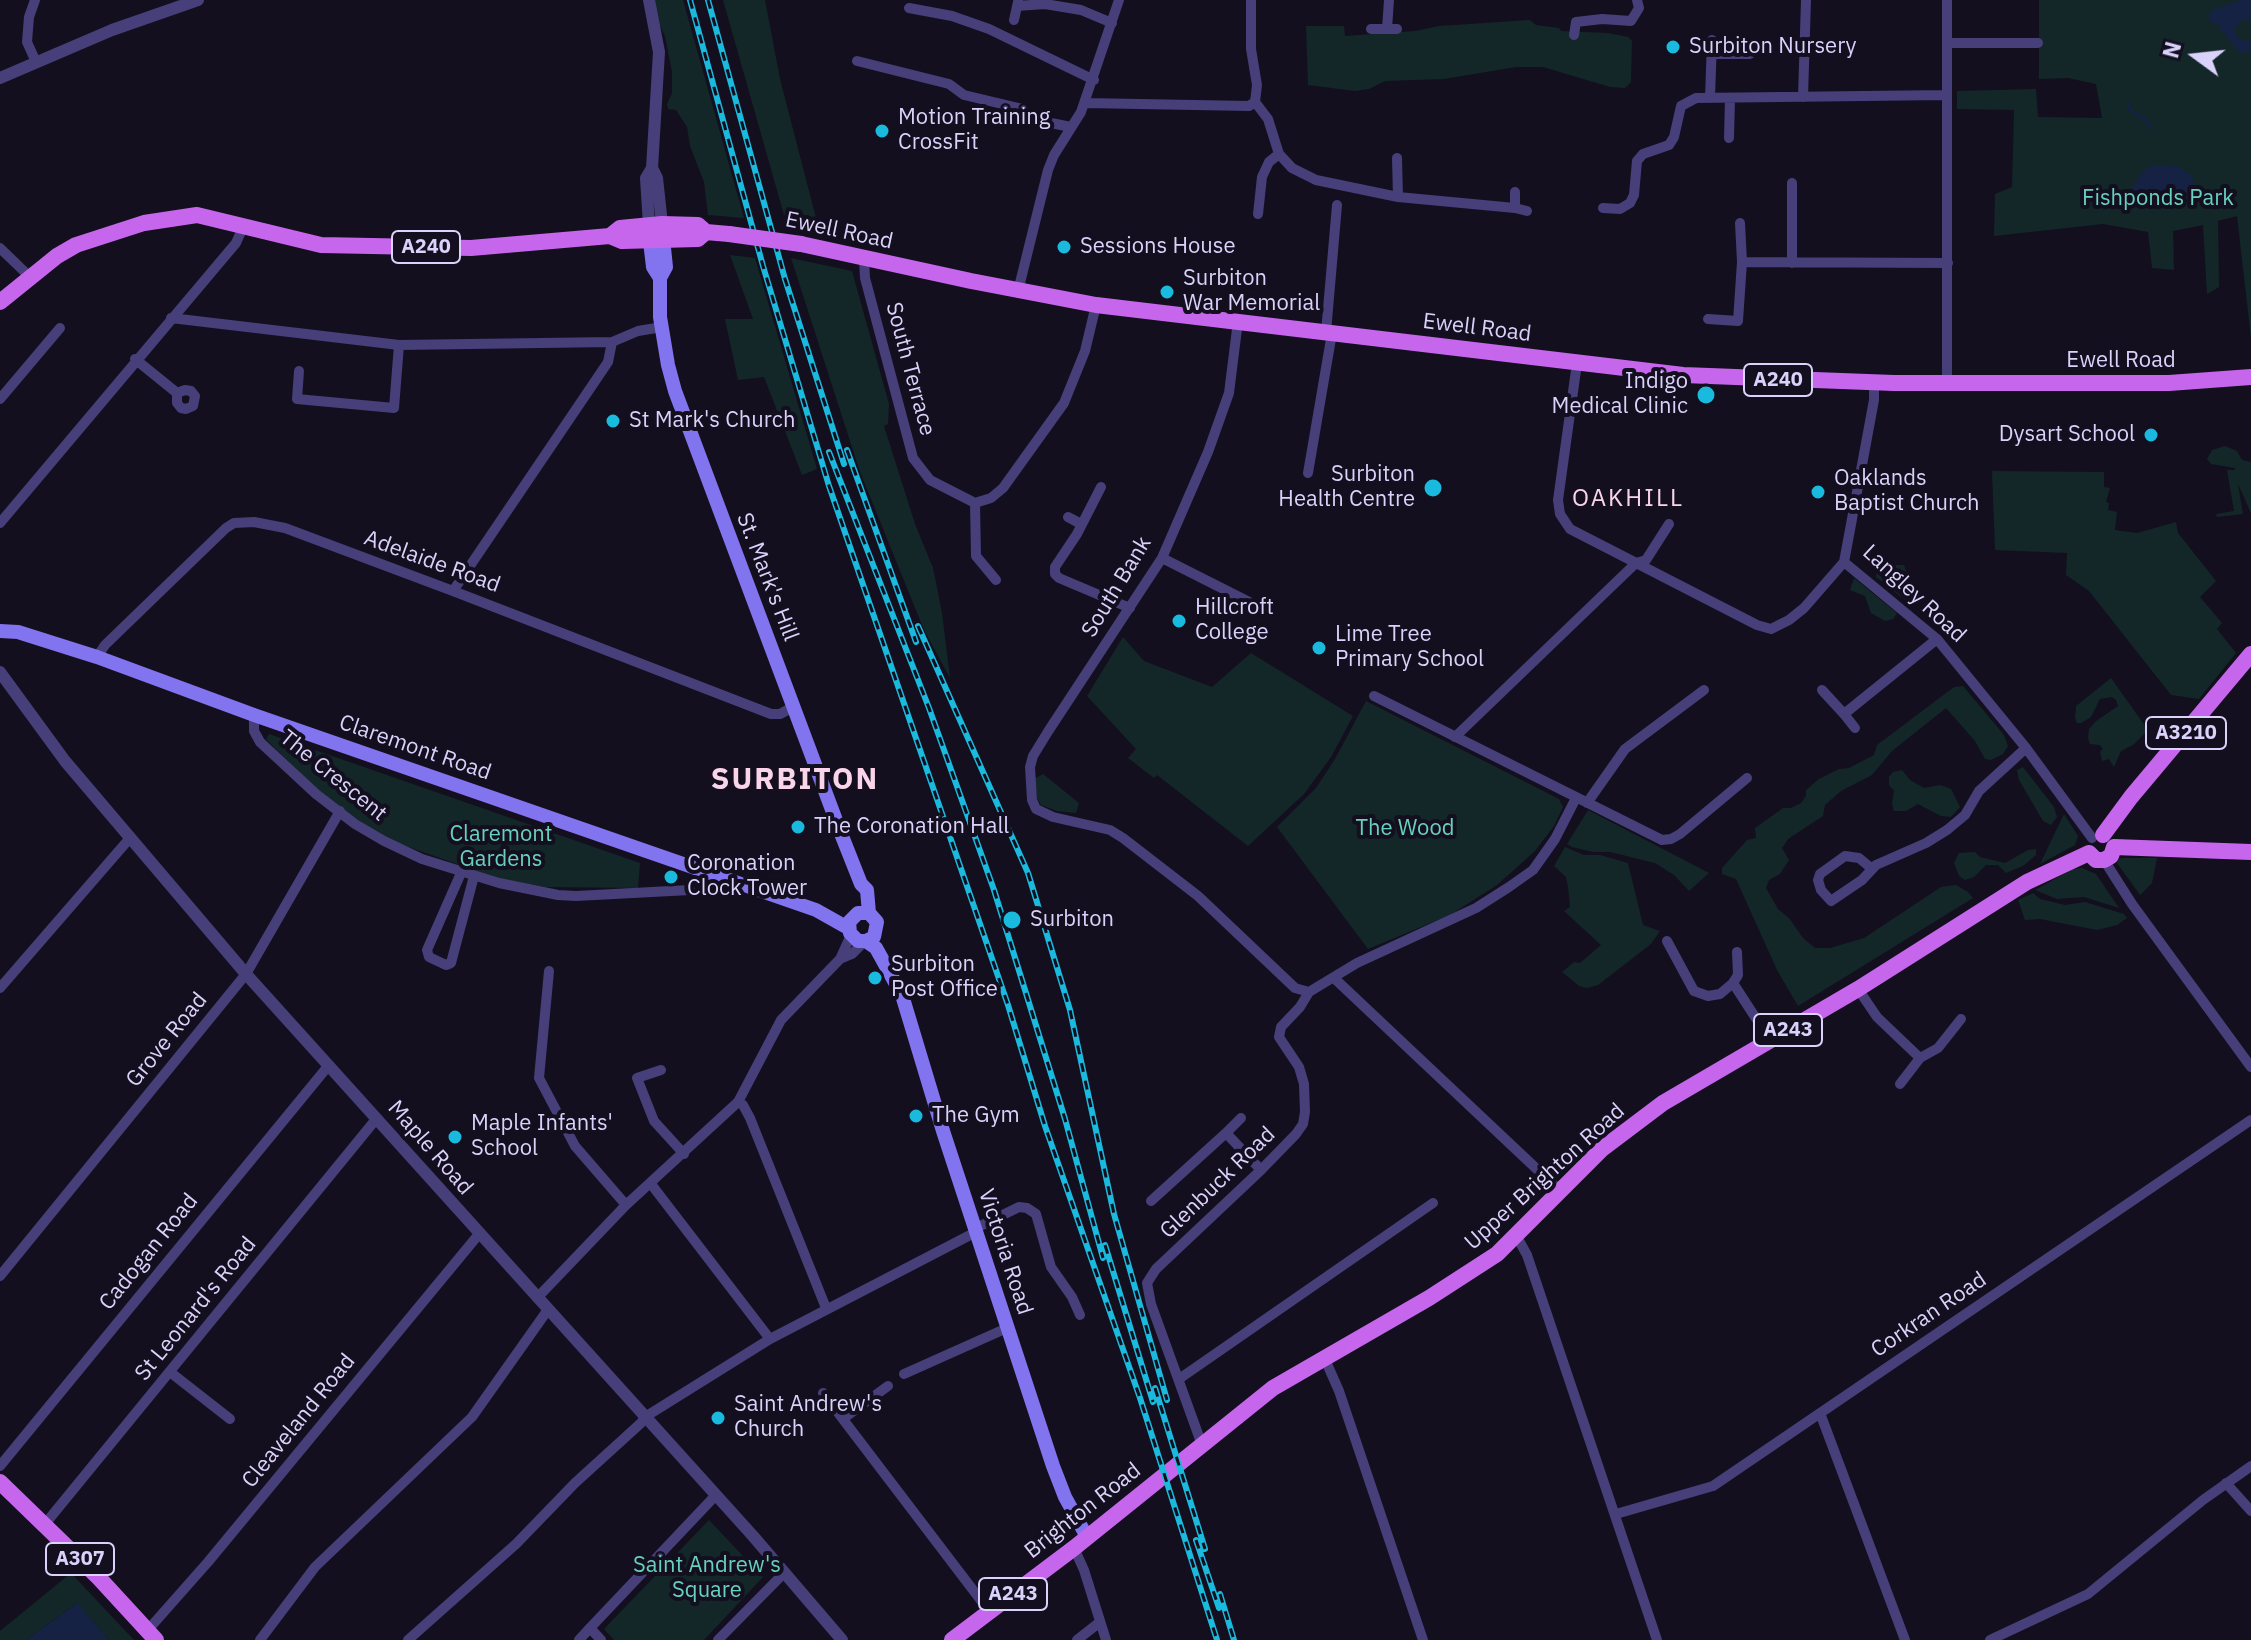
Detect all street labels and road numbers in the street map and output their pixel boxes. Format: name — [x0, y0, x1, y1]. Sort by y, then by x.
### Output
street label: Ewell Road — [783, 207, 895, 255]
road number: A240 — [392, 231, 460, 263]
street label: South Terrace — [880, 299, 940, 439]
street label: Ewell Road — [1421, 308, 1533, 348]
street label: Ewell Road — [2066, 348, 2176, 374]
road number: A240 — [1744, 364, 1812, 396]
street label: St. Mark's Hill — [730, 509, 804, 645]
street label: Adelaide Road — [360, 525, 504, 599]
street label: South Bank — [1077, 532, 1157, 642]
street label: Langley Road — [1857, 539, 1971, 649]
street label: Claremont Road — [336, 710, 494, 786]
road number: A3210 — [2146, 717, 2226, 749]
street label: The Crescent — [274, 725, 392, 827]
street label: Grove Road — [121, 987, 213, 1093]
road number: A243 — [1754, 1014, 1822, 1046]
street label: Maple Road — [382, 1095, 478, 1201]
street label: Upper Brighton Road — [1460, 1098, 1630, 1256]
street label: Glenbuck Road — [1155, 1122, 1281, 1244]
street label: Victoria Road — [972, 1186, 1038, 1318]
street label: Cadogan Road — [94, 1188, 204, 1316]
street label: St Leonard's Road — [130, 1232, 262, 1386]
street label: Corkran Road — [1866, 1267, 1992, 1363]
street label: Cleaveland Road — [237, 1349, 361, 1493]
street label: Brighton Road — [1020, 1457, 1146, 1565]
road number: A307 — [46, 1543, 114, 1575]
road number: A243 — [979, 1578, 1047, 1610]

